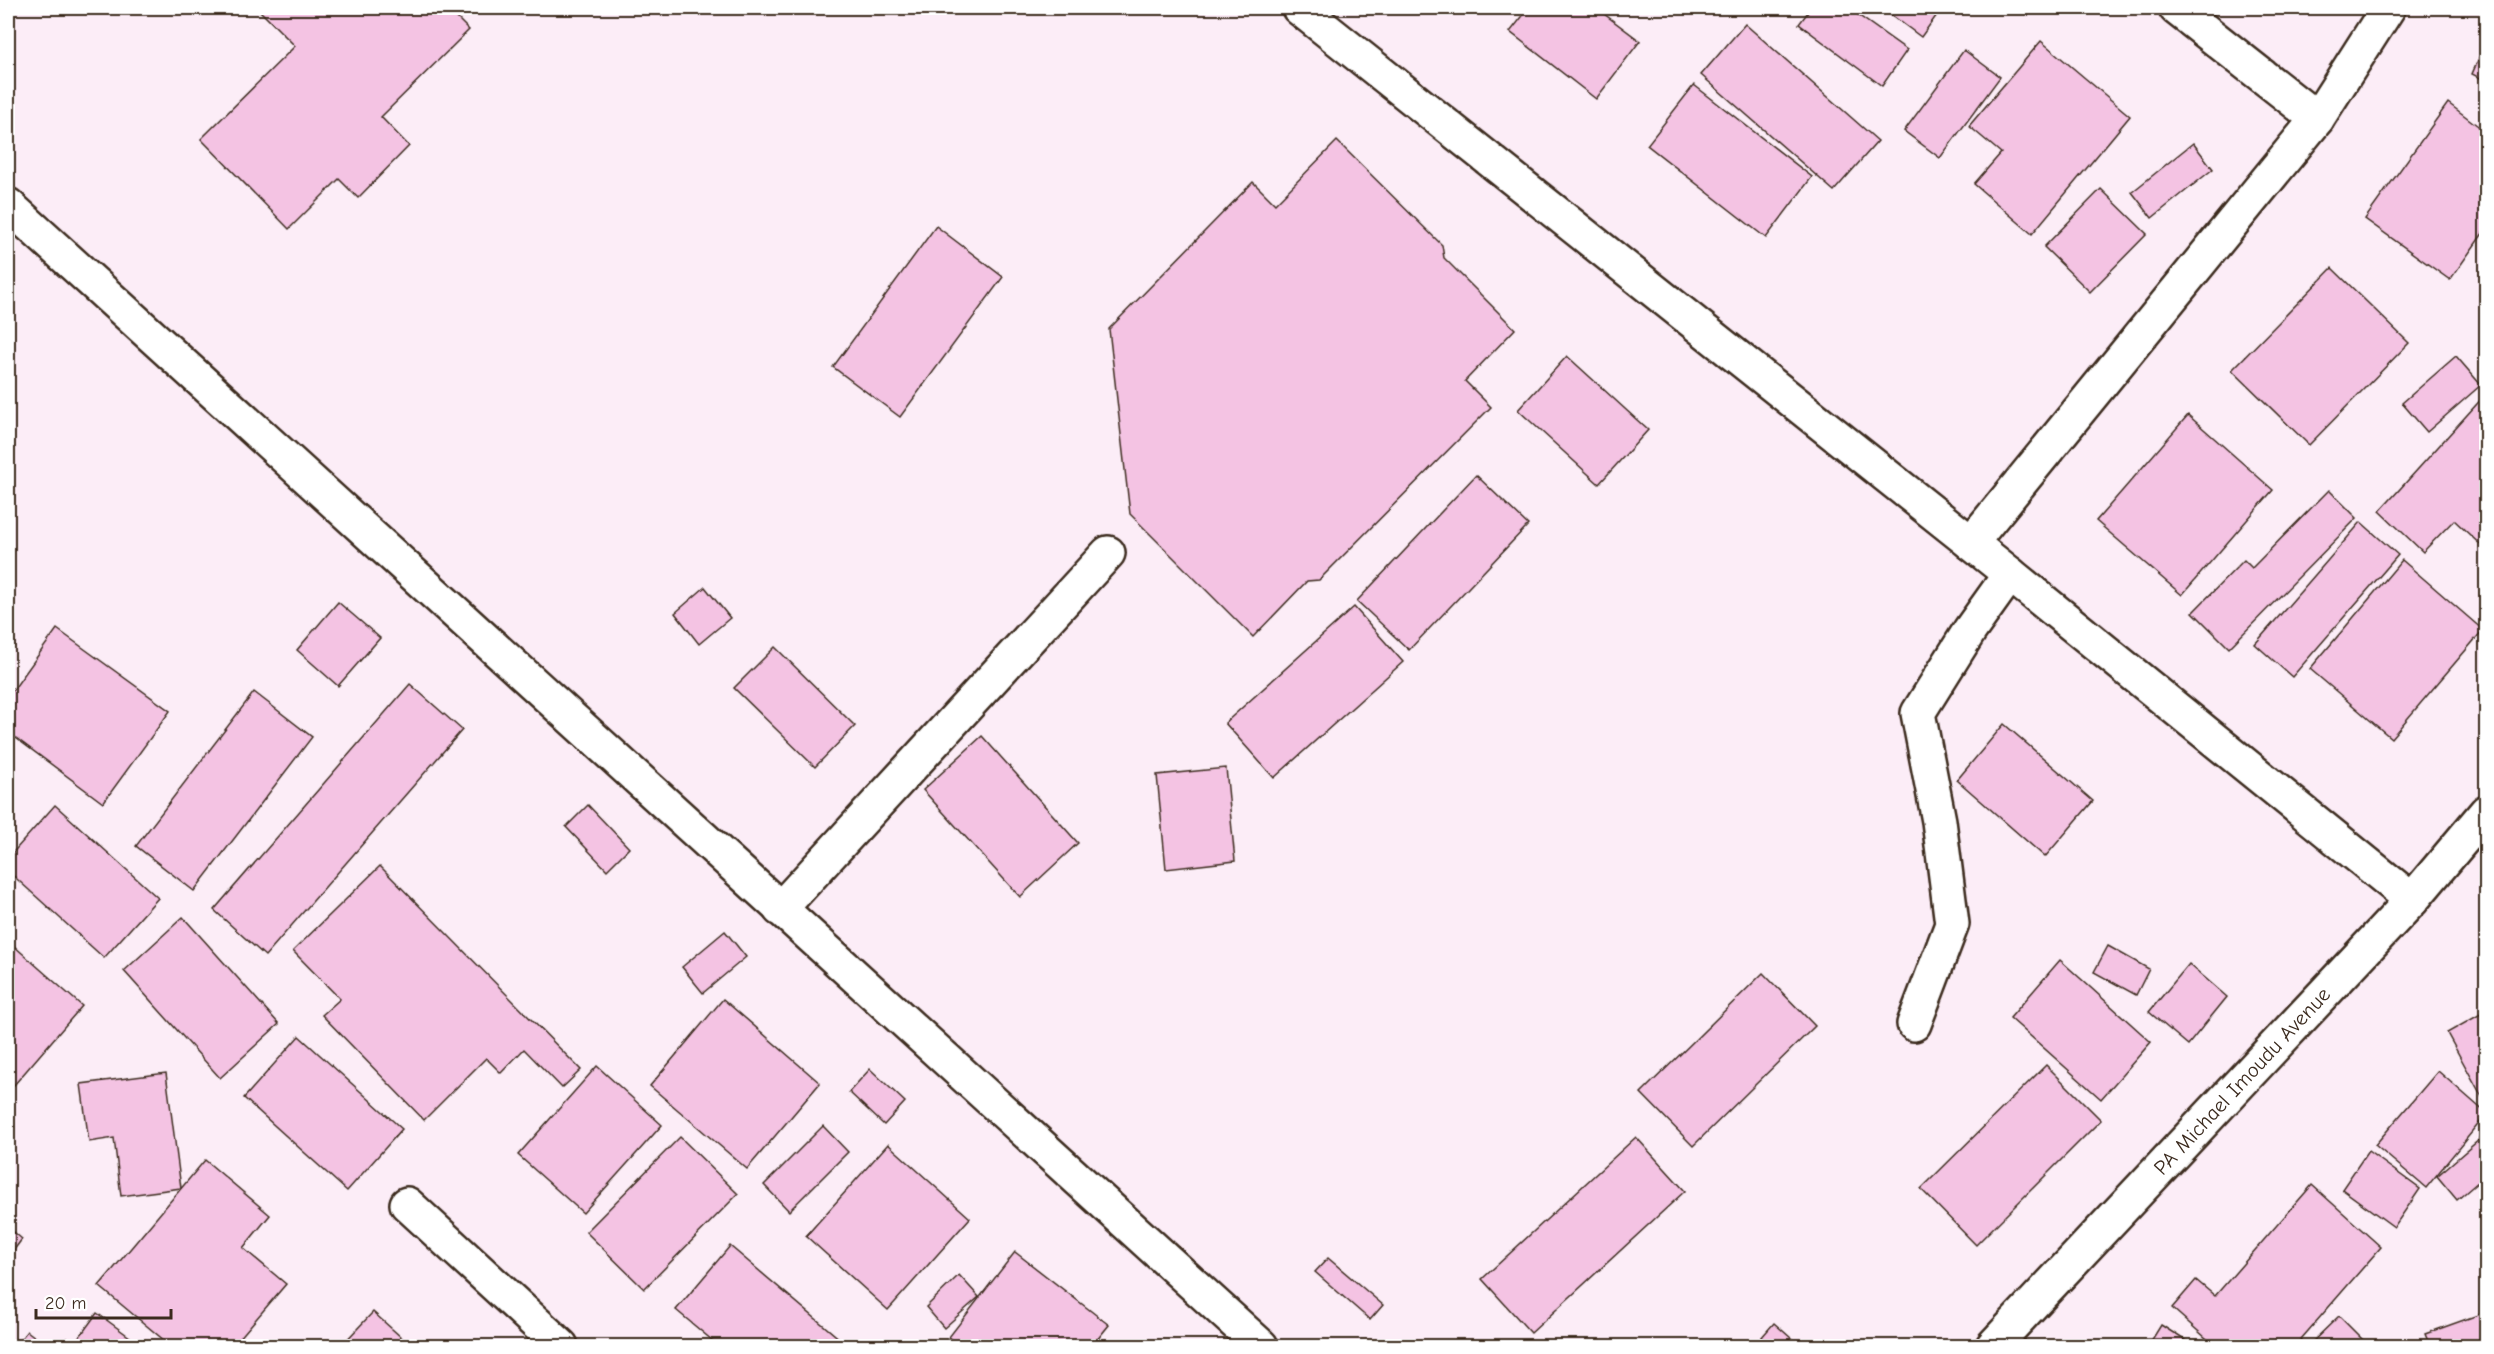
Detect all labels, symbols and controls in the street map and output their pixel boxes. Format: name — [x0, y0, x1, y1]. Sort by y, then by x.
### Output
street label: PA Michael Imoudu Avenue — [2149, 982, 2335, 1180]
scale bar — [36, 1282, 171, 1320]
text: 20 m — [45, 1293, 86, 1314]

